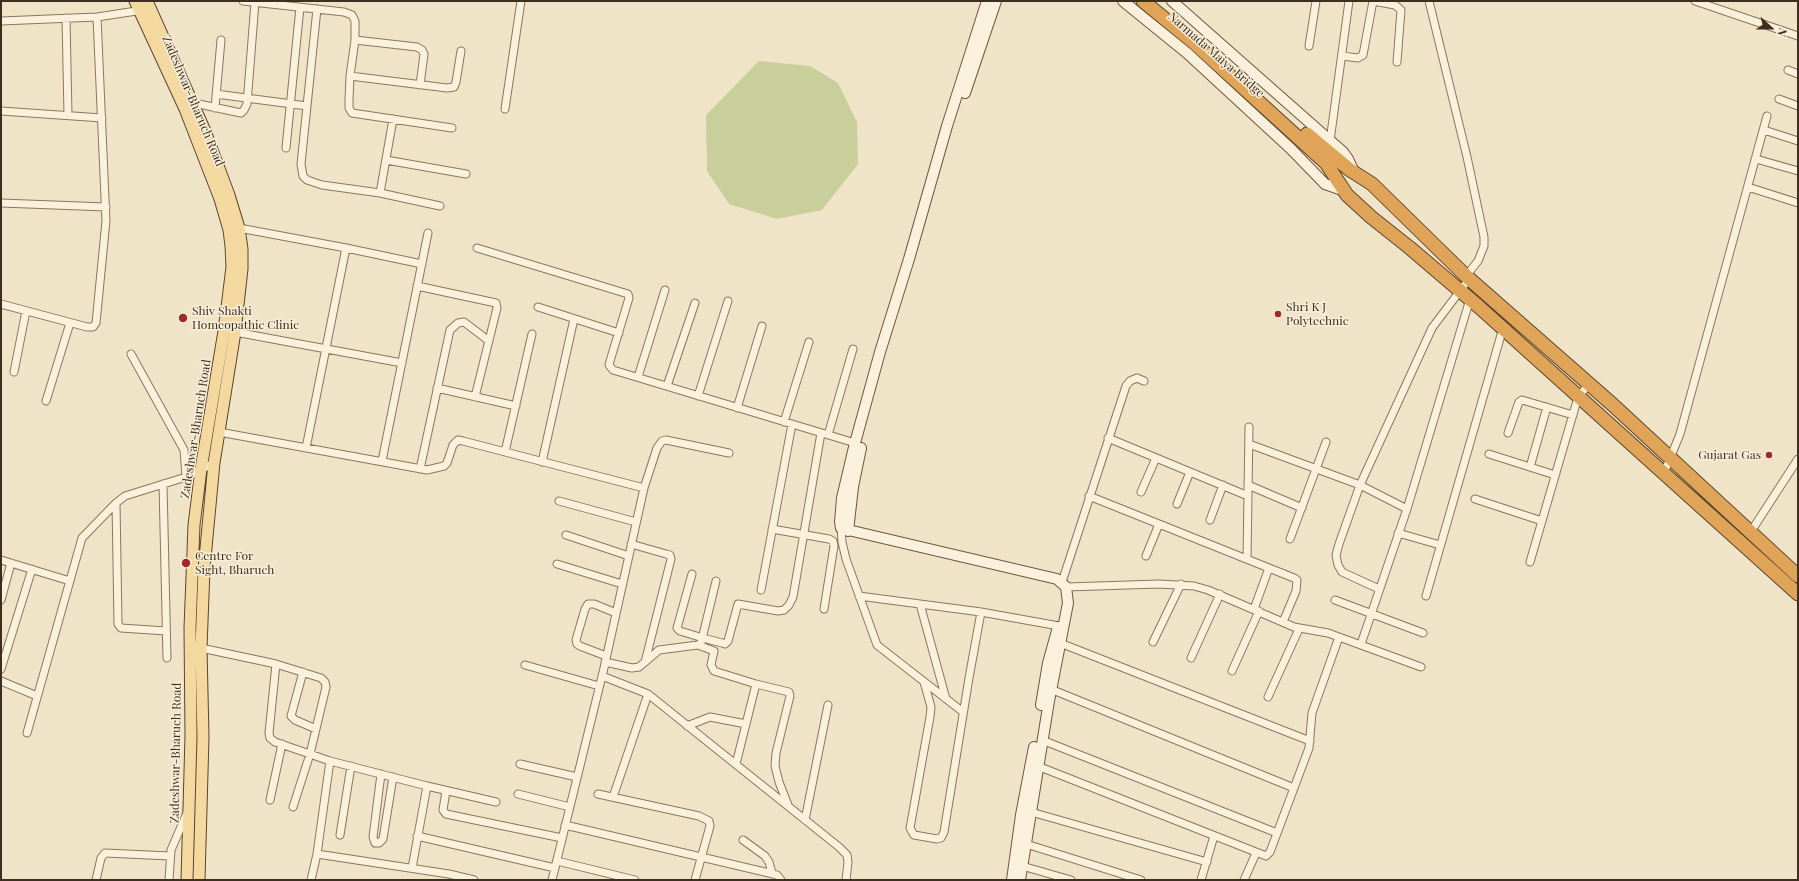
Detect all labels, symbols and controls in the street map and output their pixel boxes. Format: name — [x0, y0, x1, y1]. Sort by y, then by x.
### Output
north arrow — [1751, 8, 1791, 48]
street label: Narmada Maiya Bridge — [1165, 9, 1267, 101]
text: N — [1774, 26, 1791, 39]
street label: Zadeshwar-Bharuch Road — [159, 34, 227, 168]
place label: Shri K J Polytechnic — [1286, 300, 1349, 328]
place label: Shiv Shakti Homeopathic Clinic — [192, 304, 299, 332]
marker: Shri K J Polytechnic — [1273, 309, 1283, 319]
marker: Shiv Shakti Homeopathic Clinic — [177, 312, 189, 324]
street label: Zadeshwar-Bharuch Road — [178, 358, 214, 500]
place label: Gujarat Gas — [1698, 448, 1761, 462]
marker: Gujarat Gas — [1764, 450, 1774, 460]
place label: Centre For Sight, Bharuch — [195, 549, 274, 577]
marker: Centre For Sight, Bharuch — [180, 557, 192, 569]
street label: Zadeshwar-Bharuch Road — [168, 683, 184, 823]

